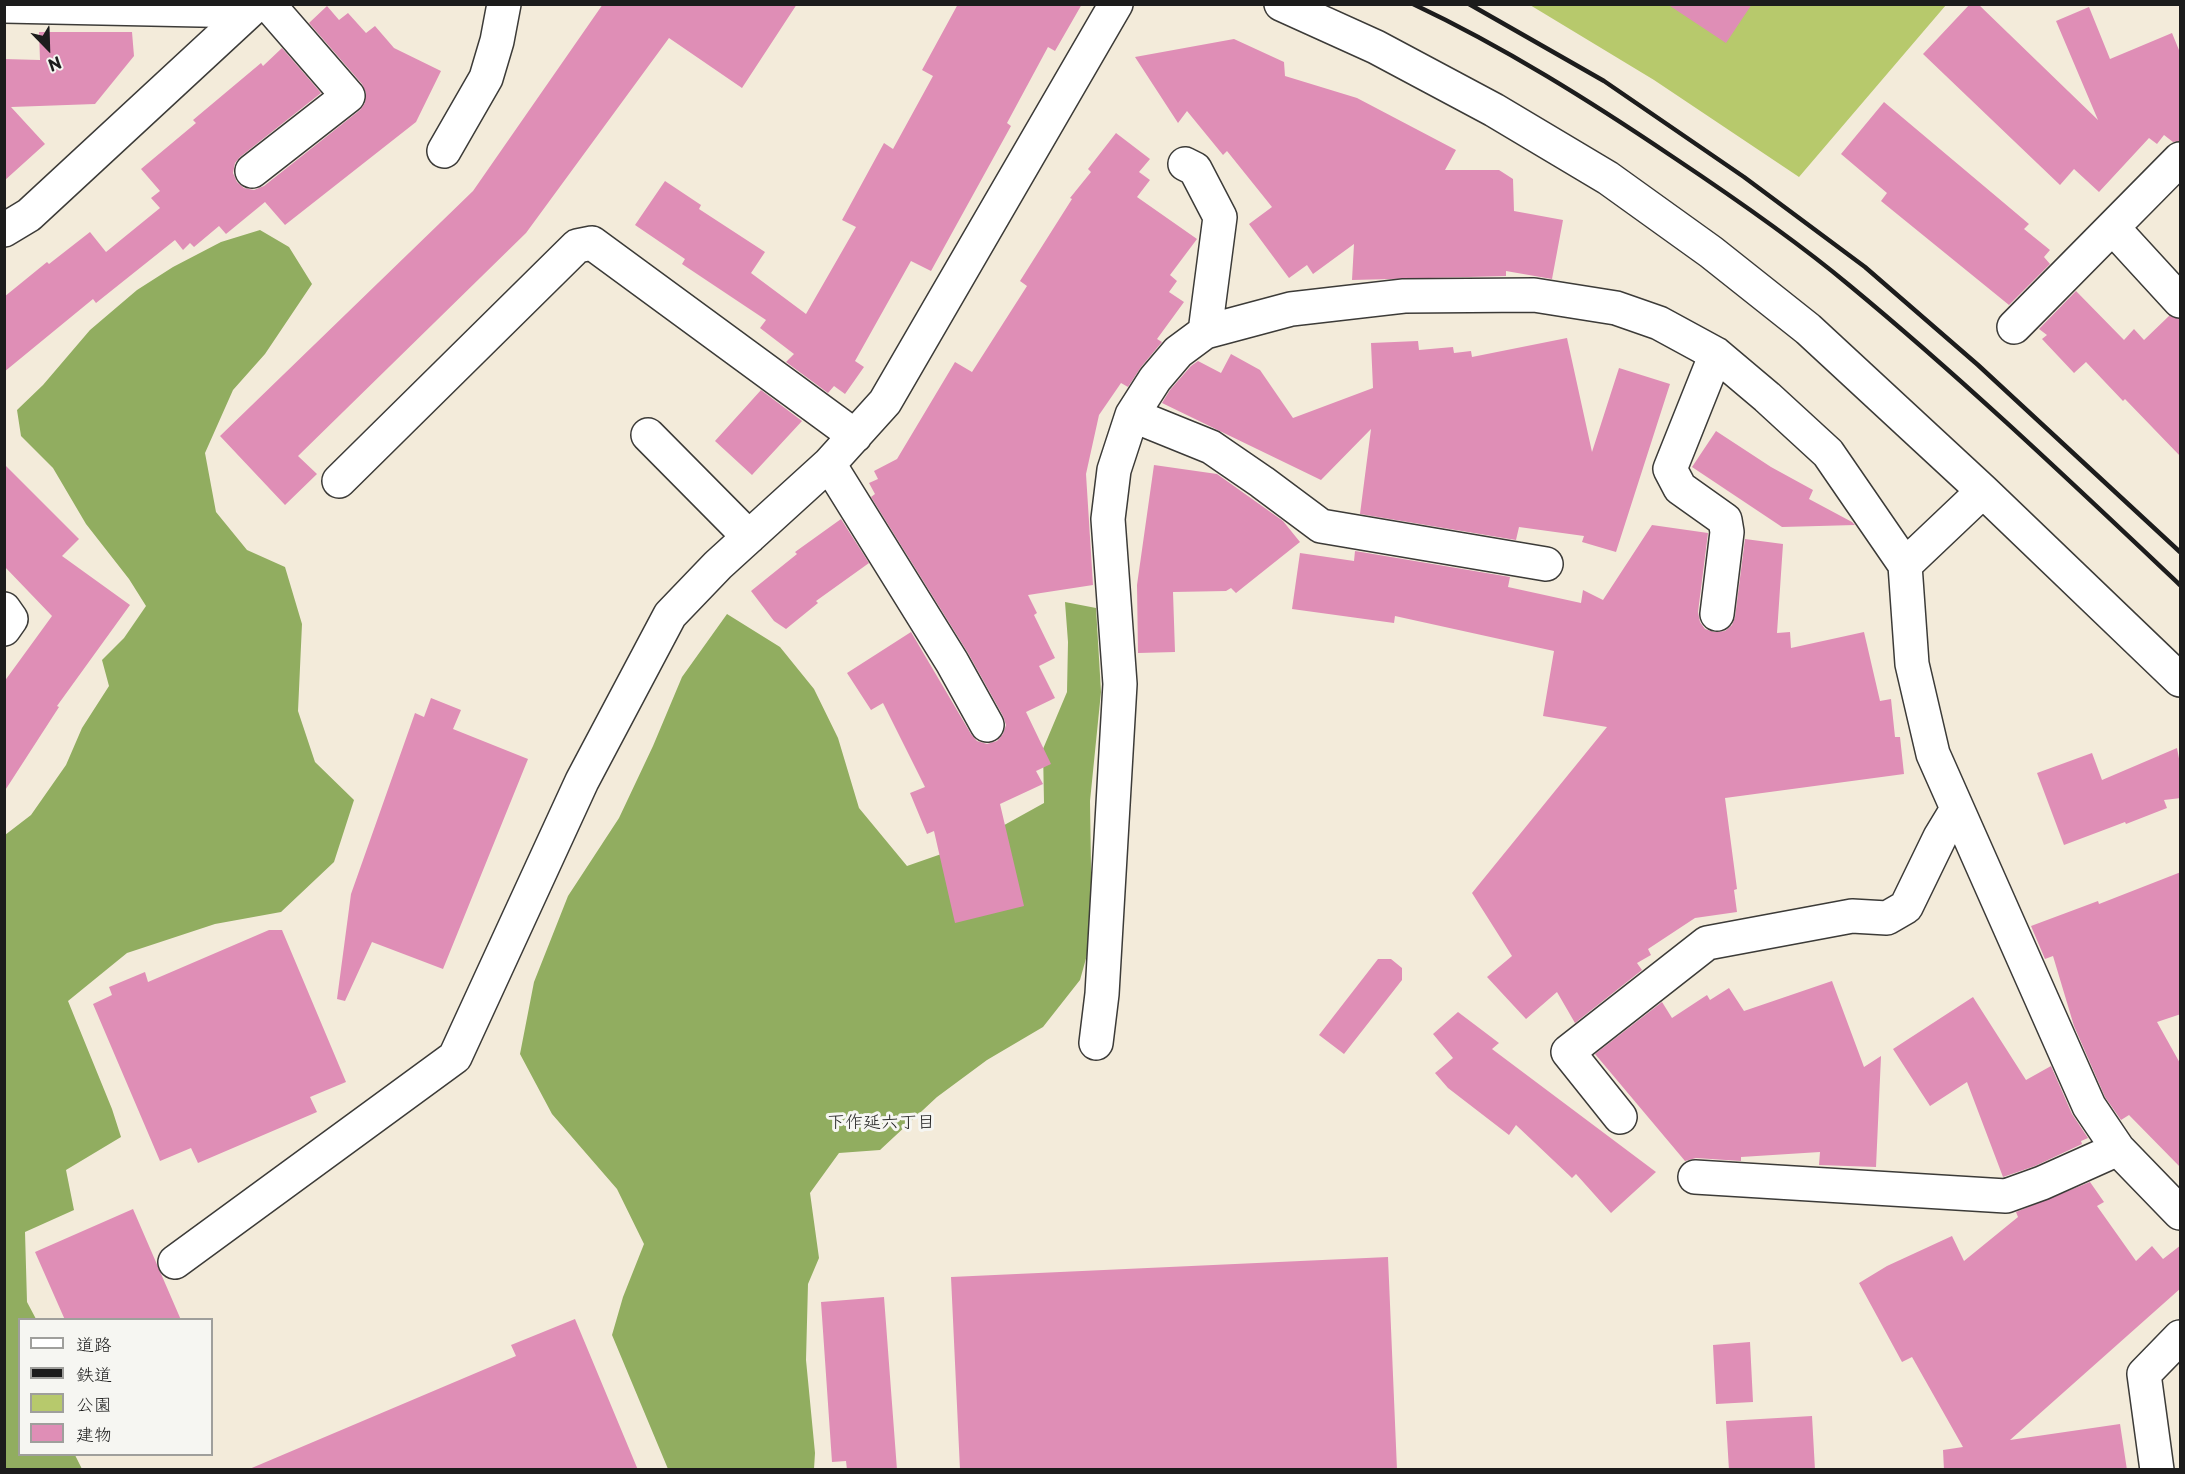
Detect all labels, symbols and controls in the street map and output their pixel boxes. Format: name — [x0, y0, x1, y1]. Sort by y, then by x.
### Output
north arrow — [18, 18, 78, 78]
text: N — [45, 51, 66, 78]
district label: 下作延六丁目 — [827, 1112, 935, 1134]
legend — [18, 1318, 213, 1456]
text: 道路 — [76, 1330, 112, 1357]
text: 鉄道 — [76, 1360, 112, 1387]
text: 公園 — [76, 1390, 112, 1417]
text: 建物 — [76, 1420, 112, 1447]

